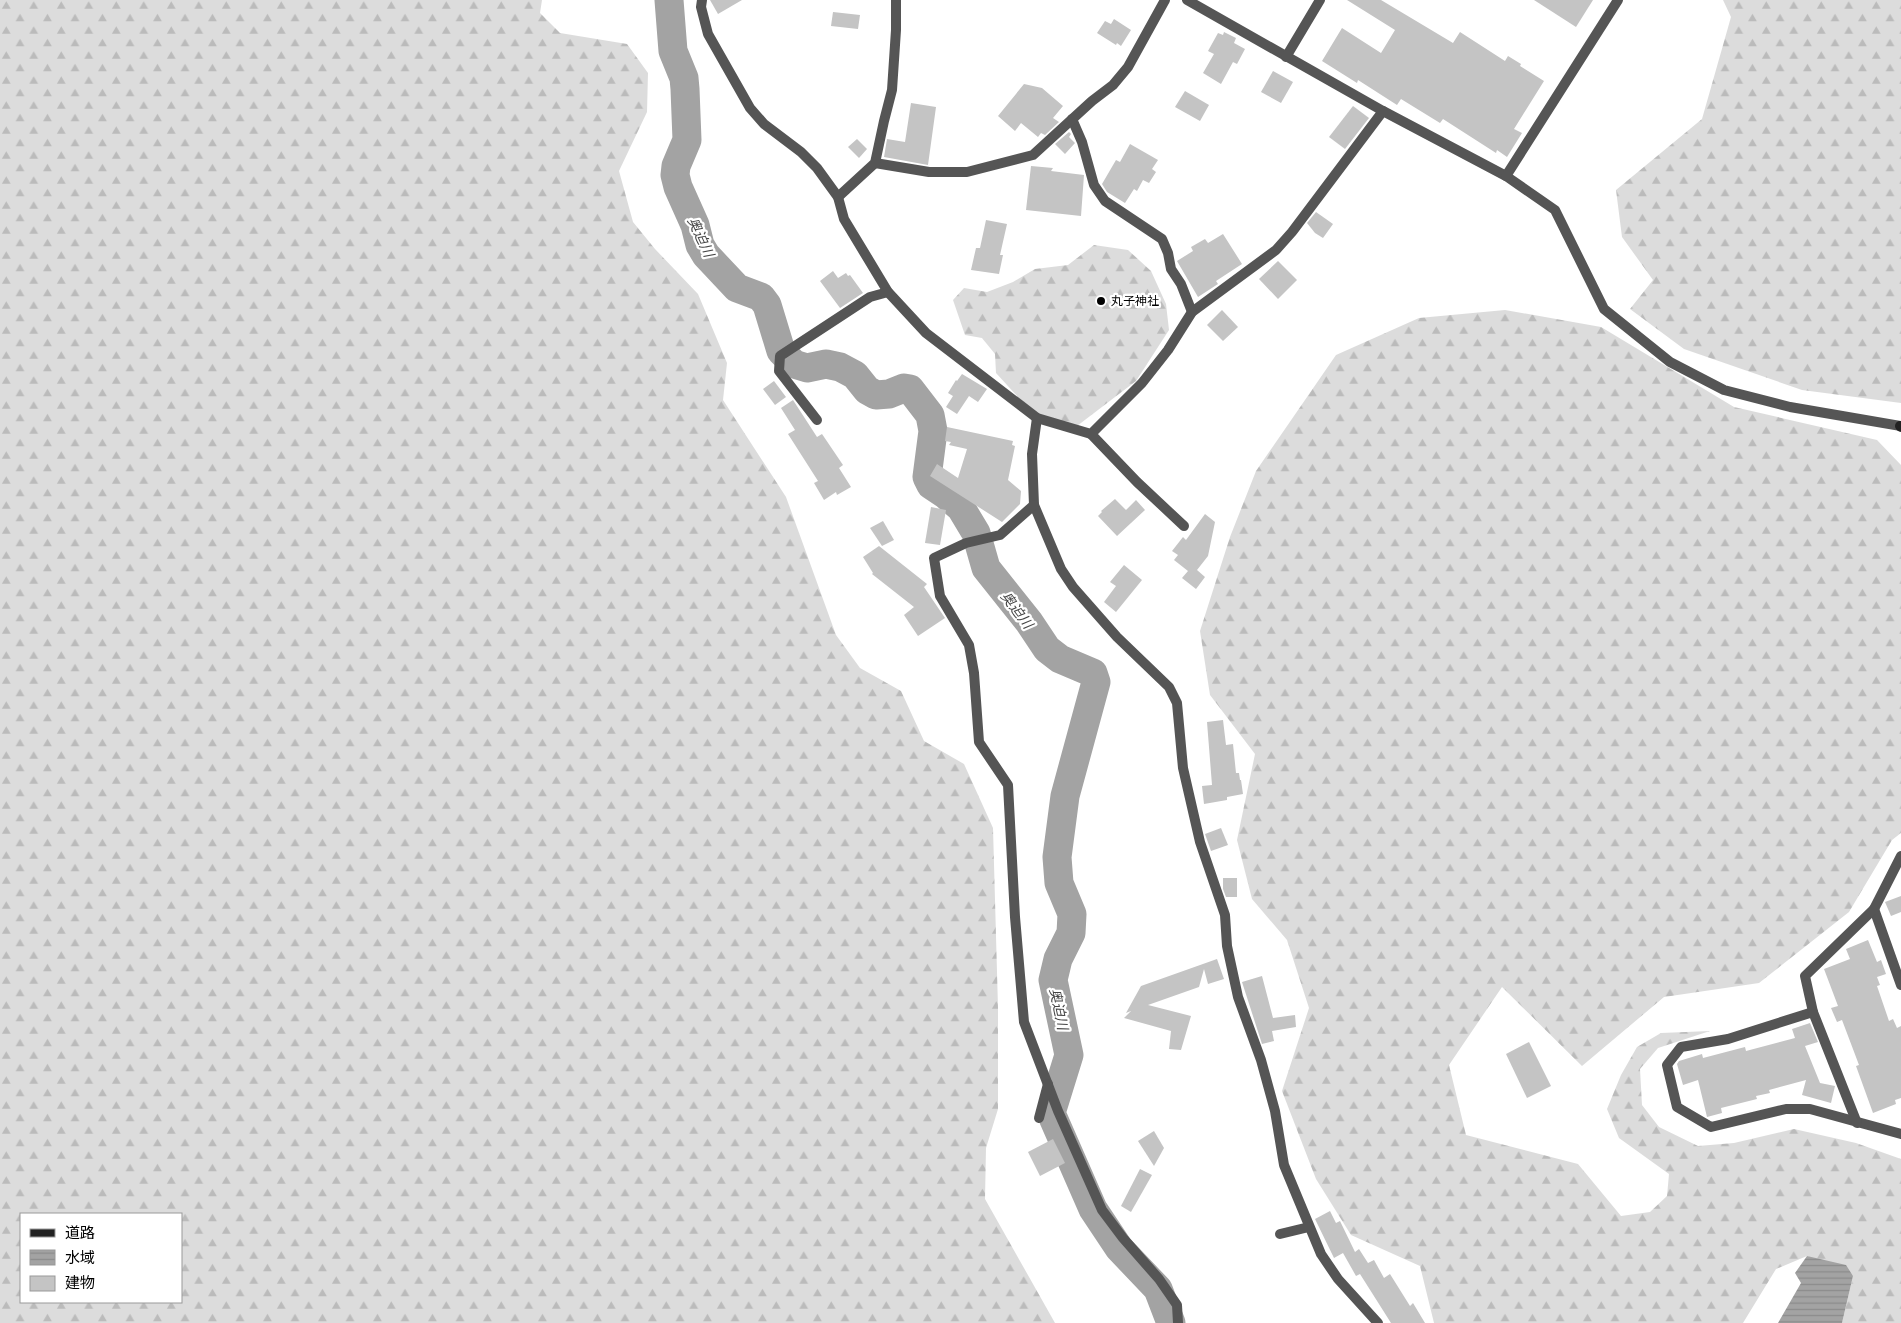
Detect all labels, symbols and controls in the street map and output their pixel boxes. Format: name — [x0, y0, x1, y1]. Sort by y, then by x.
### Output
water label: 奥迫川 — [685, 215, 718, 261]
place label: 丸子神社 — [1111, 294, 1159, 308]
marker: 丸子神社 — [1095, 295, 1107, 307]
water label: 奥迫川 — [998, 588, 1037, 633]
water label: 奥迫川 — [1047, 987, 1072, 1033]
legend — [20, 1213, 182, 1303]
text: 道路 — [65, 1224, 95, 1241]
text: 水域 — [65, 1249, 95, 1266]
text: 建物 — [65, 1274, 95, 1291]

